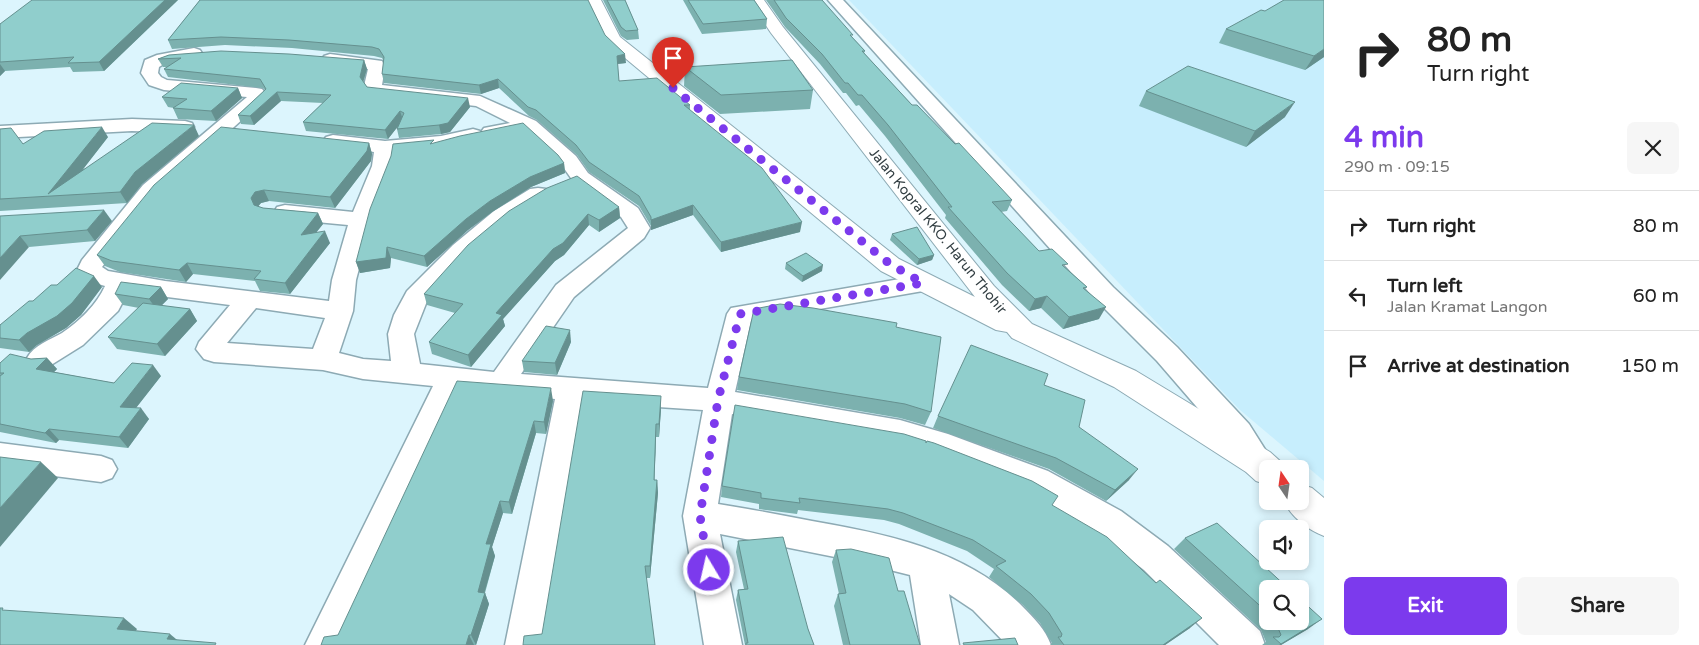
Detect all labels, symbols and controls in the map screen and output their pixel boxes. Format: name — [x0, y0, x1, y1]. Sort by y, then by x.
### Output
text: 80 m — [1427, 19, 1512, 61]
icon: right — [1344, 20, 1409, 85]
pin — [652, 37, 694, 88]
icon: arrive — [659, 44, 687, 72]
text: Turn right — [1427, 61, 1529, 87]
text: 4 min — [1344, 119, 1424, 156]
button: close — [1627, 122, 1679, 174]
street label: Jalan Kopral KKO. Harun Thohir — [866, 144, 1011, 318]
text: 290 m · 09:15 — [1344, 157, 1450, 177]
icon: right — [1344, 212, 1372, 240]
text: Turn right — [1387, 215, 1475, 237]
text: 80 m — [1633, 215, 1679, 237]
text: Turn left — [1387, 275, 1463, 297]
icon: left — [1344, 282, 1372, 310]
text: 60 m — [1633, 285, 1679, 307]
text: Jalan Kramat Langon — [1387, 297, 1547, 317]
icon: arrive — [1344, 352, 1372, 380]
text: Arrive at destination — [1387, 355, 1570, 377]
text: 150 m — [1621, 355, 1679, 377]
north arrow — [1259, 460, 1309, 510]
map controls — [1259, 460, 1309, 630]
button: sound — [1259, 520, 1309, 570]
position arrow — [682, 543, 734, 595]
button: Exit — [1344, 577, 1507, 635]
button: Share — [1517, 577, 1679, 635]
button: search — [1259, 580, 1309, 630]

